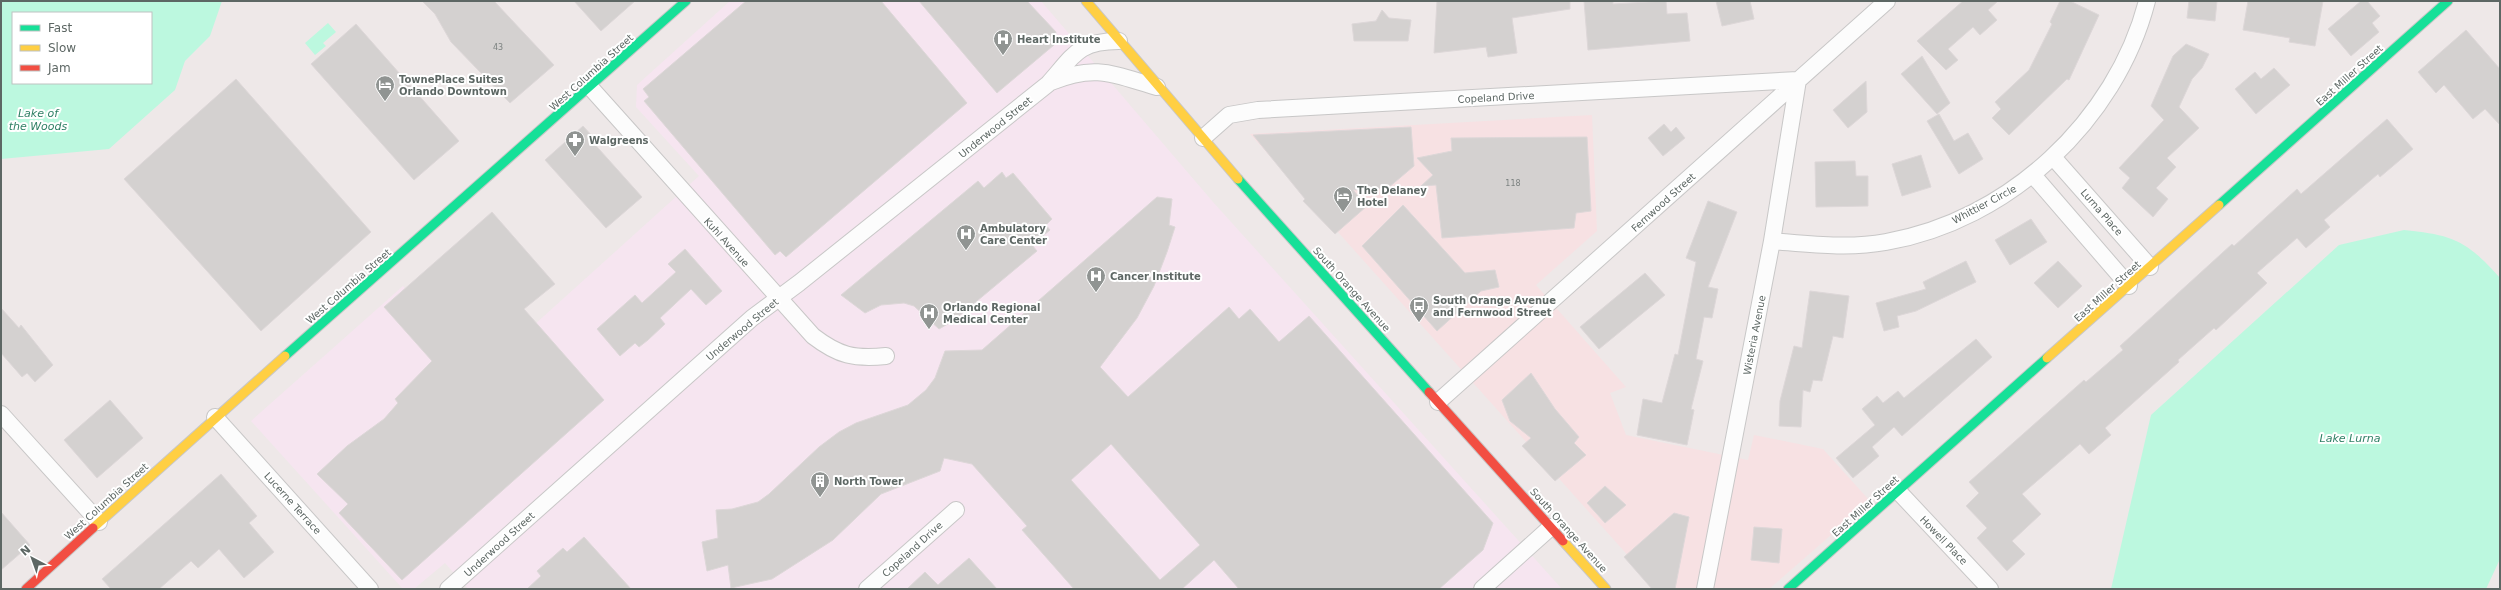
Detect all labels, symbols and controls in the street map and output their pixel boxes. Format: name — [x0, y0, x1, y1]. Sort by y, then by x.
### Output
legend — [12, 12, 152, 84]
text: Fast — [48, 21, 72, 35]
hospital icon: Heart Institute — [992, 28, 1014, 56]
street label: West Columbia Street — [547, 32, 635, 113]
place label: Heart Institute — [1017, 34, 1101, 45]
text: Slow — [48, 41, 76, 55]
house number: 43 — [493, 43, 503, 52]
street label: East Miller Street — [2314, 43, 2385, 108]
text: Jam — [47, 61, 71, 75]
hotel icon: TownePlace Suites Orlando Downtown — [374, 74, 396, 102]
place label: TownePlace Suites Orlando Downtown — [399, 74, 507, 97]
street label: Copeland Drive — [1457, 90, 1535, 105]
street label: Underwood Street — [957, 95, 1034, 160]
water label: Lake of the Woods — [9, 107, 68, 133]
pharmacy icon: Walgreens — [564, 129, 586, 157]
place label: Walgreens — [589, 135, 649, 146]
street label: Fernwood Street — [1629, 171, 1698, 234]
house number: 118 — [1505, 179, 1521, 188]
street label: Whittier Circle — [1950, 183, 2018, 226]
hotel icon: The Delaney Hotel — [1332, 185, 1354, 213]
place label: The Delaney Hotel — [1357, 185, 1427, 208]
street label: Lurna Place — [2078, 187, 2125, 238]
street label: Kuhl Avenue — [702, 216, 751, 269]
hospital icon: Ambulatory Care Center — [955, 223, 977, 251]
place label: Ambulatory Care Center — [980, 223, 1047, 246]
street label: South Orange Avenue — [1311, 245, 1392, 334]
street label: West Columbia Street — [304, 247, 393, 326]
street label: East Miller Street — [2072, 259, 2143, 324]
hospital icon: Cancer Institute — [1085, 265, 1107, 293]
place label: Cancer Institute — [1110, 271, 1201, 282]
street label: Wisteria Avenue — [1741, 294, 1768, 376]
bus stop icon: South Orange Avenue and Fernwood Street — [1408, 295, 1430, 323]
place label: South Orange Avenue and Fernwood Street — [1433, 295, 1556, 318]
street label: Underwood Street — [704, 296, 781, 363]
hospital icon: Orlando Regional Medical Center — [918, 302, 940, 330]
place label: Orlando Regional Medical Center — [943, 302, 1040, 325]
water label: Lake Lurna — [2320, 432, 2381, 445]
street label: West Columbia Street — [62, 461, 150, 542]
street label: Lucerne Terrace — [262, 470, 323, 537]
building icon: North Tower — [809, 470, 831, 498]
street label: East Miller Street — [1830, 474, 1901, 539]
place label: North Tower — [834, 476, 903, 487]
street label: South Orange Avenue — [1528, 486, 1609, 575]
street label: Underwood Street — [462, 510, 537, 579]
street label: Howell Place — [1918, 514, 1970, 567]
street label: Copeland Drive — [880, 520, 945, 579]
north arrow — [12, 538, 52, 578]
text: N — [18, 543, 34, 559]

